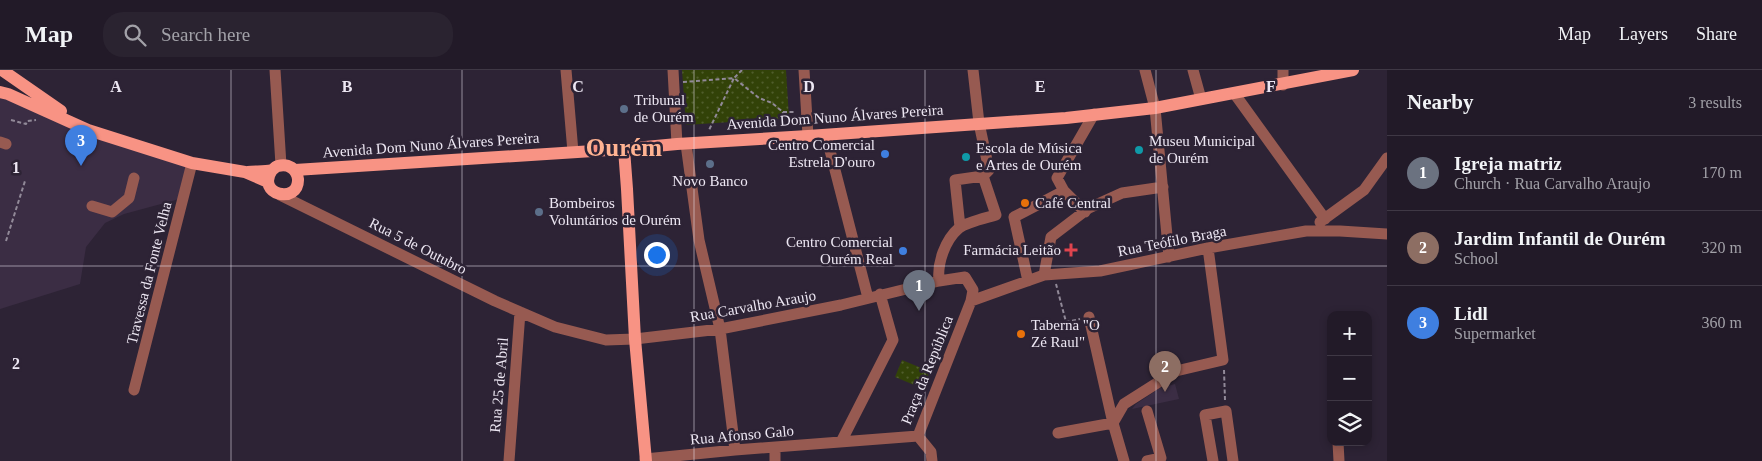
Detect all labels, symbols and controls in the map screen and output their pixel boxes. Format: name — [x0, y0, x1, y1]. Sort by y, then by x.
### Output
search box — [103, 12, 453, 57]
text: Map — [25, 21, 73, 47]
icon: search — [121, 21, 149, 49]
text: Search here — [161, 24, 250, 45]
text: Map — [1558, 24, 1591, 44]
text: Layers — [1619, 24, 1668, 44]
text: Share — [1696, 24, 1737, 44]
text: A — [110, 78, 122, 95]
text: B — [342, 78, 353, 95]
text: C — [572, 78, 584, 95]
text: D — [803, 78, 815, 95]
text: E — [1035, 78, 1045, 95]
text: F — [1266, 78, 1276, 95]
text: Nearby — [1407, 90, 1474, 114]
place label: Tribunal de Ourém — [634, 92, 694, 125]
text: 3 results — [1688, 94, 1742, 111]
street label: Avenida Dom Nuno Álvares Pereira — [726, 101, 944, 133]
marker: Tribunal de Ourém — [618, 103, 630, 115]
pin: 3 — [65, 125, 97, 166]
street label: Avenida Dom Nuno Álvares Pereira — [322, 129, 540, 161]
place label: Museu Municipal de Ourém — [1149, 133, 1255, 166]
district label: Ourém — [586, 134, 662, 161]
place label: Centro Comercial Estrela D'ouro — [768, 137, 875, 170]
place label: Escola de Música e Artes de Ourém — [976, 140, 1082, 173]
marker: Museu Municipal de Ourém — [1133, 144, 1145, 156]
marker: Centro Comercial Estrela D'ouro — [879, 148, 891, 160]
marker: Escola de Música e Artes de Ourém — [960, 151, 972, 163]
text: Igreja matriz — [1454, 153, 1562, 174]
marker: Novo Banco — [704, 158, 716, 170]
text: 1 — [12, 159, 20, 176]
text: 1 — [1419, 164, 1427, 181]
text: 170 m — [1702, 164, 1742, 181]
place label: Novo Banco — [672, 173, 748, 189]
text: Church · Rua Carvalho Araujo — [1454, 175, 1650, 192]
place label: Bombeiros Voluntários de Ourém — [549, 195, 682, 228]
place label: Café Central — [1035, 195, 1111, 211]
marker: Café Central — [1019, 197, 1031, 209]
street label: Travessa da Fonte Velha — [124, 200, 175, 346]
marker: Bombeiros Voluntários de Ourém — [533, 206, 545, 218]
street label: Rua 5 de Outubro — [367, 215, 469, 277]
street label: Rua Teófilo Braga — [1116, 223, 1228, 259]
text: Jardim Infantil de Ourém — [1454, 228, 1666, 249]
place label: Centro Comercial Ourém Real — [786, 234, 893, 267]
text: 2 — [1419, 239, 1427, 256]
text: 320 m — [1702, 239, 1742, 256]
your location — [644, 242, 670, 268]
place label: Farmácia Leitão — [963, 242, 1061, 258]
marker: Farmácia Leitão — [1065, 244, 1077, 256]
marker: Centro Comercial Ourém Real — [897, 245, 909, 257]
text: School — [1454, 250, 1498, 267]
pin: 1 — [903, 270, 935, 311]
street label: Rua Carvalho Araujo — [689, 287, 817, 325]
text: Lidl — [1454, 303, 1488, 324]
map controls — [1327, 311, 1372, 446]
button: + — [1327, 311, 1372, 356]
street label: Praça da República — [898, 313, 956, 427]
text: 3 — [1419, 314, 1427, 331]
text: 360 m — [1702, 314, 1742, 331]
place label: Taberna "O Zé Raul" — [1031, 317, 1100, 350]
text: Supermarket — [1454, 325, 1536, 342]
marker: Taberna "O Zé Raul" — [1015, 328, 1027, 340]
street label: Rua 25 de Abril — [487, 337, 511, 433]
pin: 2 — [1149, 351, 1181, 392]
text: 2 — [12, 355, 20, 372]
button: − — [1327, 356, 1372, 401]
button: layers — [1327, 401, 1372, 446]
street label: Rua Afonso Galo — [689, 422, 795, 448]

